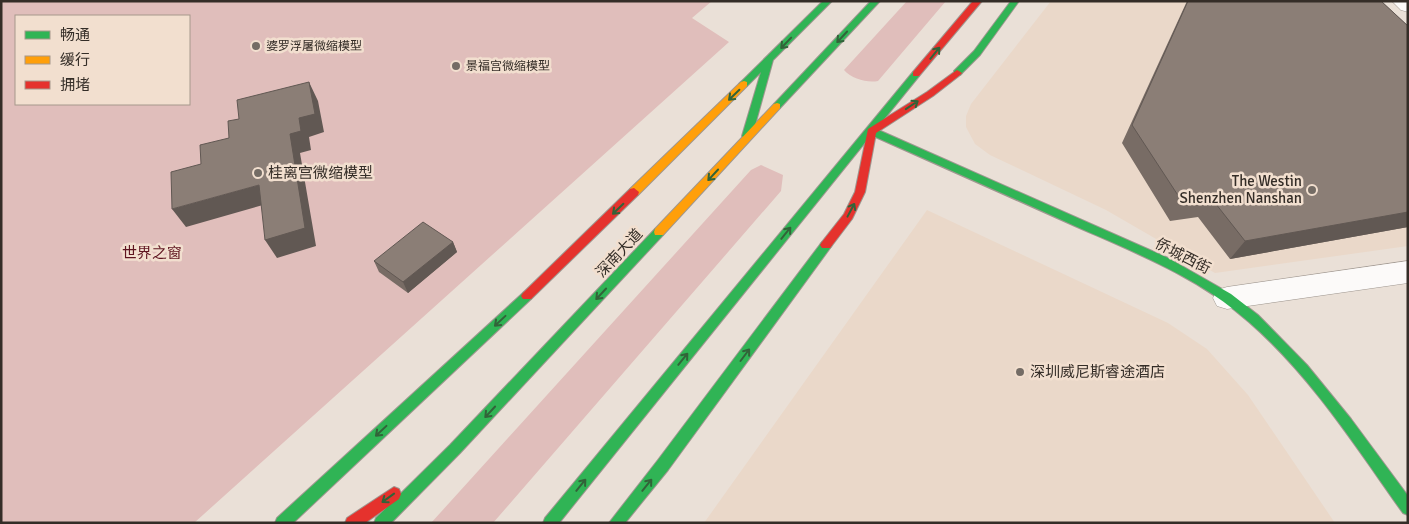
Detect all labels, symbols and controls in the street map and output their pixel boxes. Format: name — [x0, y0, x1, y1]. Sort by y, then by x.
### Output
legend — [15, 15, 190, 105]
text: 畅通 — [60, 26, 90, 44]
one-way arrow — [836, 30, 848, 43]
one-way arrow — [780, 37, 792, 50]
place label: 婆罗浮屠微缩模型 — [266, 39, 362, 54]
marker: 婆罗浮屠微缩模型 — [250, 40, 262, 52]
one-way arrow — [930, 47, 941, 60]
text: 缓行 — [60, 51, 90, 69]
place label: 景福宫微缩模型 — [466, 59, 550, 74]
marker: 景福宫微缩模型 — [450, 60, 462, 72]
text: 拥堵 — [60, 76, 90, 94]
one-way arrow — [728, 89, 740, 101]
one-way arrow — [905, 100, 919, 110]
place label: 桂离宫微缩模型 — [268, 164, 373, 182]
marker: 桂离宫微缩模型 — [252, 167, 264, 179]
one-way arrow — [707, 169, 719, 182]
place label: The Westin Shenzhen Nanshan — [1179, 172, 1302, 207]
marker: The Westin Shenzhen Nanshan — [1306, 184, 1318, 196]
one-way arrow — [612, 202, 624, 215]
one-way arrow — [847, 203, 856, 218]
street label: 深南大道 — [592, 225, 646, 281]
one-way arrow — [780, 226, 791, 239]
street label: 侨城西街 — [1152, 234, 1214, 278]
park label: 世界之窗 — [122, 244, 182, 262]
one-way arrow — [595, 287, 607, 300]
one-way arrow — [494, 315, 507, 327]
one-way arrow — [739, 349, 750, 362]
one-way arrow — [678, 353, 689, 366]
place label: 深圳威尼斯睿途酒店 — [1030, 363, 1165, 381]
marker: 深圳威尼斯睿途酒店 — [1014, 366, 1026, 378]
one-way arrow — [484, 406, 496, 418]
one-way arrow — [375, 425, 388, 437]
one-way arrow — [575, 479, 586, 492]
one-way arrow — [641, 479, 652, 492]
one-way arrow — [381, 493, 395, 503]

